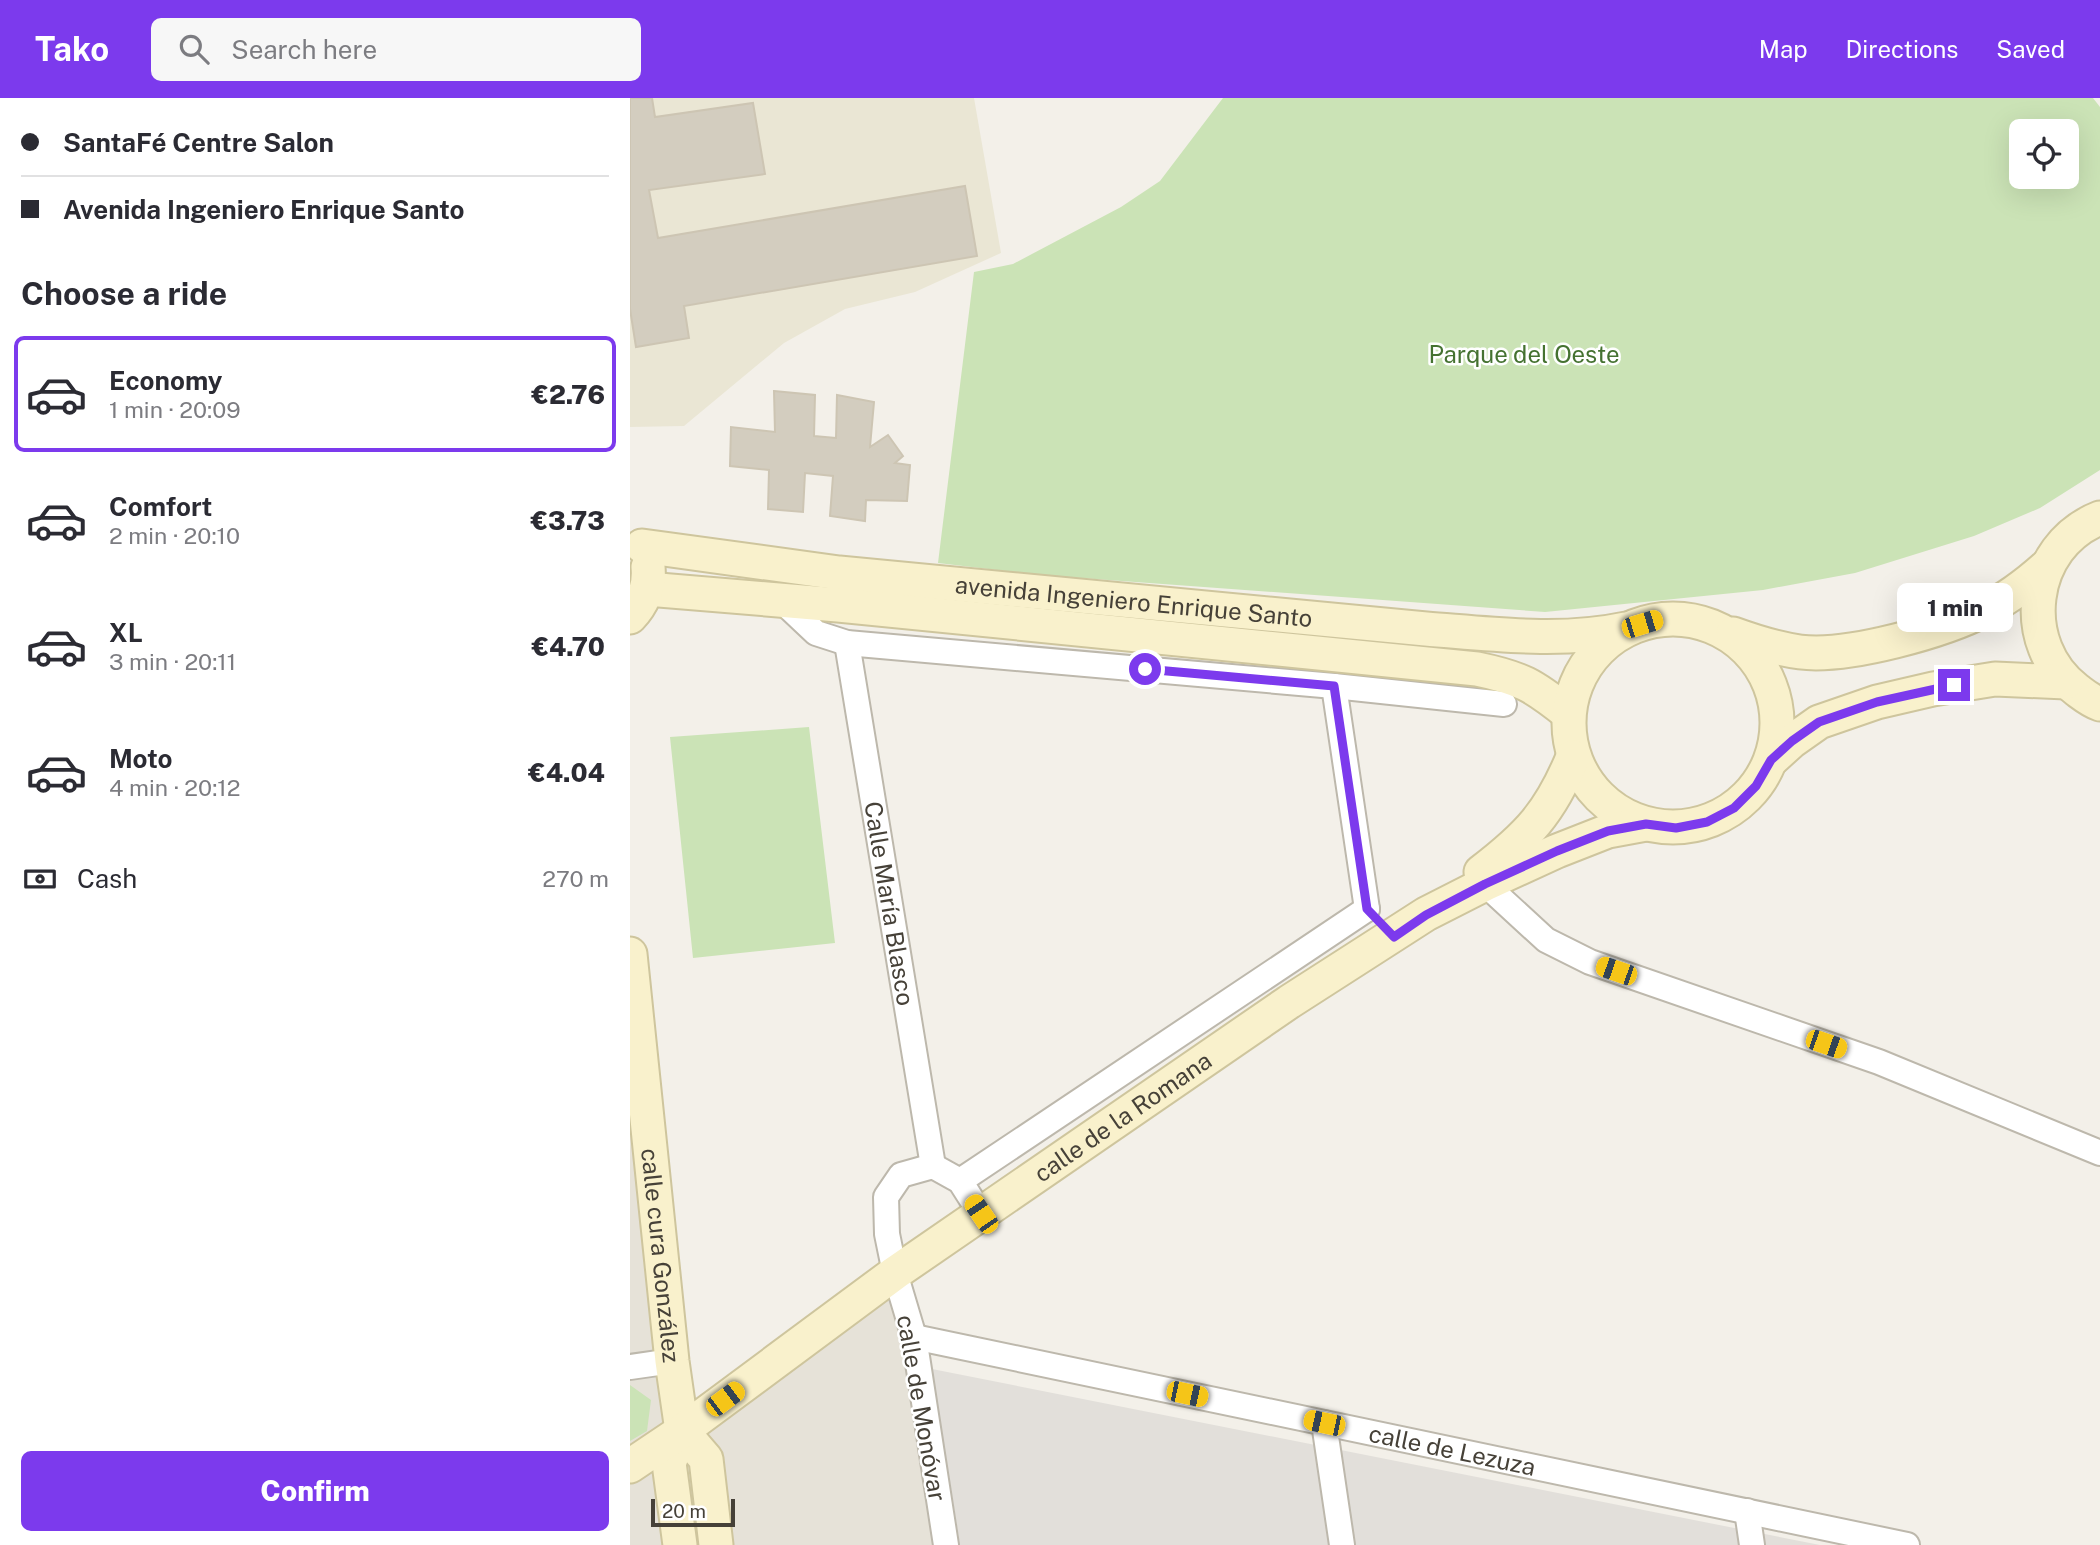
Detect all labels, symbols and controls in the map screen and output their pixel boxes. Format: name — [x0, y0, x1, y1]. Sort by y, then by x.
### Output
search box — [151, 18, 641, 81]
text: Tako — [35, 30, 109, 68]
icon: search — [175, 30, 213, 68]
text: Search here — [231, 34, 377, 65]
text: Map — [1759, 35, 1808, 63]
text: Directions — [1846, 35, 1958, 63]
text: Saved — [1996, 35, 2065, 63]
map controls — [2009, 119, 2079, 189]
button: locate — [2009, 119, 2079, 189]
text: SantaFé Centre Salon — [63, 127, 334, 158]
text: Avenida Ingeniero Enrique Santo — [63, 194, 464, 225]
text: Choose a ride — [21, 275, 227, 312]
park label: Parque del Oeste — [1428, 340, 1620, 368]
icon: car — [25, 363, 88, 426]
text: Economy — [109, 365, 222, 396]
text: €2.76 — [531, 379, 605, 410]
text: 1 min · 20:09 — [109, 396, 241, 423]
icon: car — [25, 489, 88, 552]
text: Comfort — [109, 491, 212, 522]
text: €3.73 — [531, 505, 605, 536]
text: 2 min · 20:10 — [109, 522, 240, 549]
street label: avenida Ingeniero Enrique Santo — [954, 570, 1314, 632]
callout: 1 min — [1896, 584, 2012, 632]
text: 1 min — [1927, 594, 1983, 621]
car — [1619, 608, 1666, 640]
icon: car — [25, 615, 88, 678]
text: XL — [109, 617, 143, 648]
text: €4.70 — [531, 631, 605, 662]
text: 3 min · 20:11 — [109, 648, 236, 675]
route start — [1129, 653, 1161, 685]
route end — [1938, 669, 1970, 701]
icon: car — [25, 741, 88, 804]
text: Moto — [109, 743, 172, 774]
text: €4.04 — [528, 757, 605, 788]
text: 4 min · 20:12 — [109, 774, 240, 801]
street label: Calle María Blasco — [859, 799, 920, 1008]
icon: cash — [21, 860, 59, 898]
text: Cash — [77, 863, 137, 894]
text: 270 m — [542, 865, 609, 892]
car — [1593, 954, 1640, 988]
car — [1803, 1027, 1850, 1061]
street label: calle de la Romana — [1028, 1046, 1217, 1187]
street label: calle cura González — [636, 1147, 686, 1364]
car — [961, 1191, 1002, 1237]
street label: calle de Monóvar — [892, 1313, 952, 1503]
car — [702, 1378, 749, 1420]
car — [1165, 1379, 1210, 1409]
car — [1302, 1408, 1347, 1438]
street label: calle de Lezuza — [1367, 1419, 1538, 1481]
button: Confirm — [21, 1451, 609, 1531]
scale bar — [651, 1496, 735, 1528]
text: 20 m — [662, 1500, 706, 1522]

